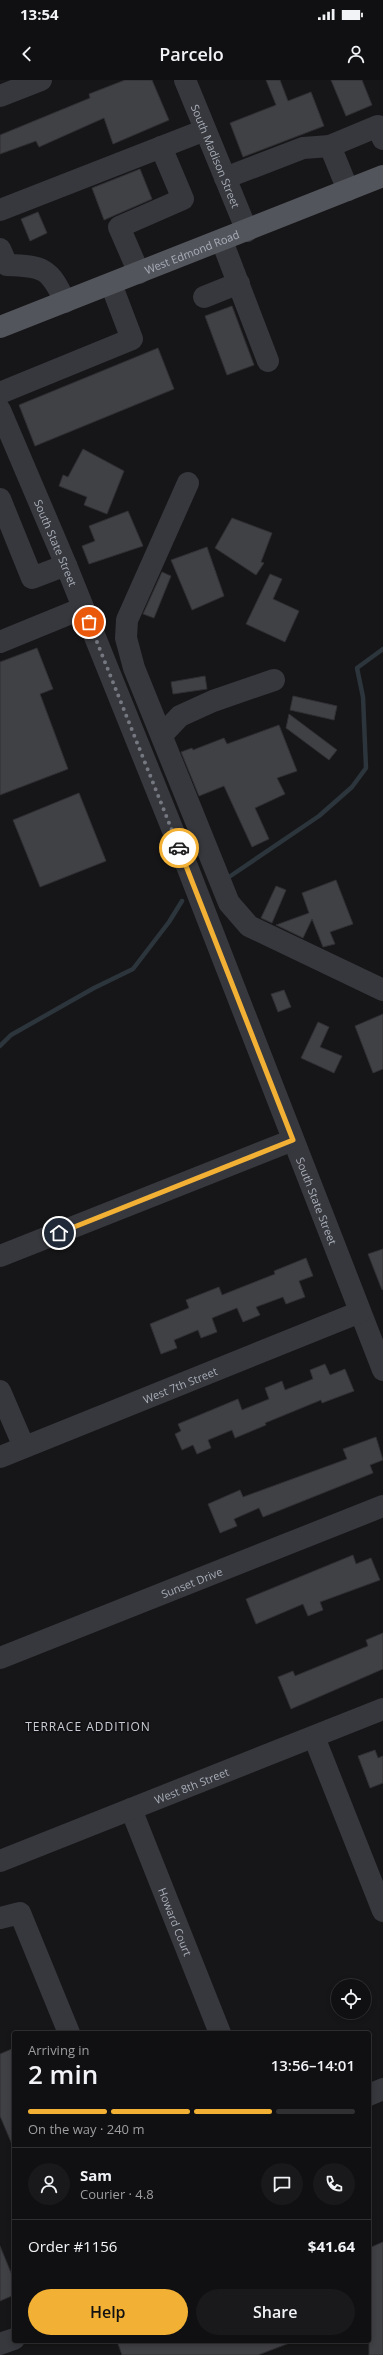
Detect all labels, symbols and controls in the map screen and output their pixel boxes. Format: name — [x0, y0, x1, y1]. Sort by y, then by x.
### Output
text: 13:54 — [20, 4, 59, 24]
text: Parcelo — [159, 42, 224, 66]
icon: back — [16, 43, 38, 65]
icon: person — [345, 43, 367, 65]
street label: South Madison Street — [188, 102, 244, 210]
street label: West Edmond Road — [142, 226, 241, 277]
street label: South State Street — [31, 497, 81, 588]
pin — [72, 605, 106, 639]
icon: bag — [78, 611, 100, 633]
courier — [159, 828, 199, 868]
icon: car — [168, 837, 190, 859]
street label: South State Street — [293, 1155, 341, 1247]
pin — [42, 1216, 76, 1250]
icon: home — [48, 1222, 70, 1244]
street label: West 7th Street — [141, 1363, 219, 1406]
street label: Sunset Drive — [159, 1563, 224, 1601]
district label: TERRACE ADDITION — [25, 1718, 151, 1735]
street label: West 8th Street — [152, 1763, 231, 1807]
street label: Howard Court — [155, 1885, 196, 1958]
map controls — [331, 1979, 371, 2019]
button: locate — [331, 1979, 371, 2019]
text: Arriving in — [28, 2041, 90, 2059]
text: 13:56–14:01 — [271, 2055, 355, 2075]
text: 2 min — [28, 2056, 98, 2092]
text: On the way · 240 m — [28, 2120, 144, 2138]
button: person — [28, 2163, 70, 2205]
button: chat — [261, 2163, 303, 2205]
button: phone — [313, 2163, 355, 2205]
text: Sam — [80, 2165, 112, 2185]
text: Courier · 4.8 — [80, 2185, 154, 2203]
text: Order #1156 — [28, 2236, 117, 2256]
text: $41.64 — [308, 2236, 355, 2256]
button: Help — [28, 2289, 188, 2335]
button: Share — [196, 2289, 355, 2335]

